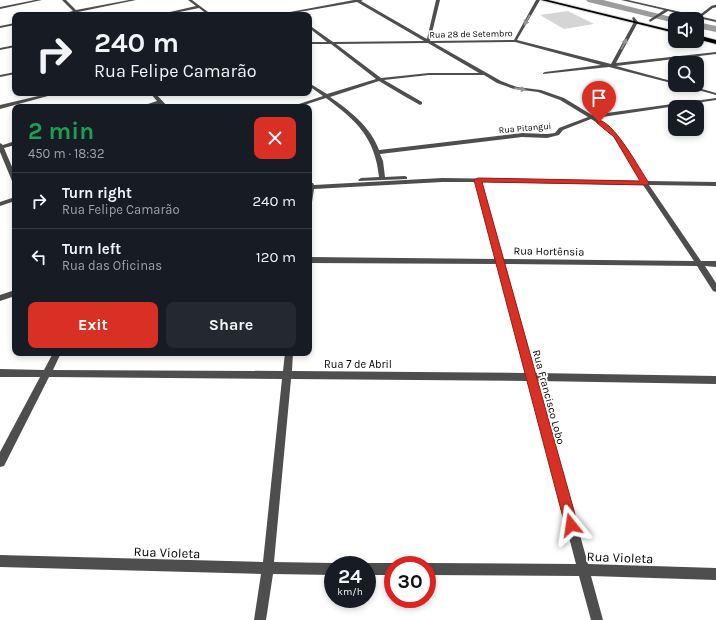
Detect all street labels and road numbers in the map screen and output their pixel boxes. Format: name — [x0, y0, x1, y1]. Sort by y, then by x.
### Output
street label: Rua 28 de Setembro — [429, 28, 513, 40]
street label: Rua Pitangui — [498, 121, 552, 135]
street label: Rua Hortênsia — [513, 244, 585, 259]
street label: Rua Francisco Lobo — [530, 348, 567, 446]
street label: Rua 7 de Abril — [324, 358, 392, 371]
street label: Rua Violeta — [133, 544, 201, 561]
street label: Rua Violeta — [586, 549, 654, 566]

